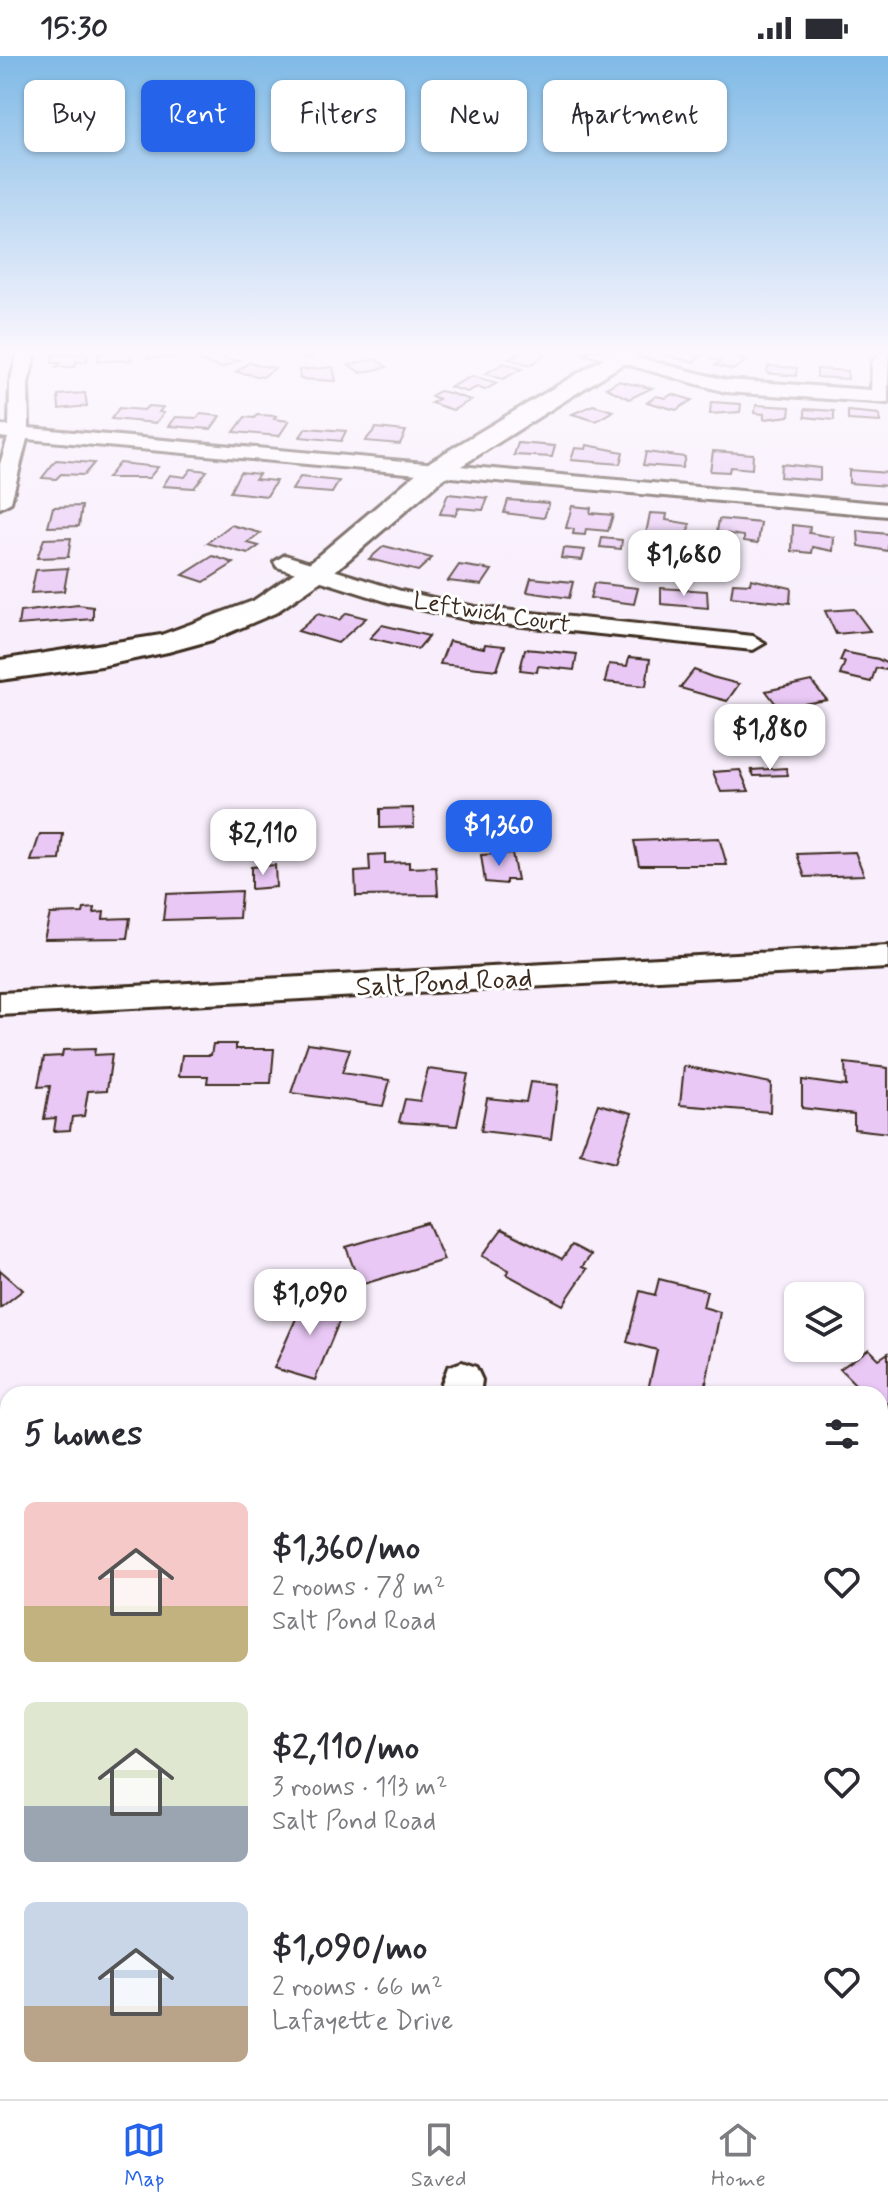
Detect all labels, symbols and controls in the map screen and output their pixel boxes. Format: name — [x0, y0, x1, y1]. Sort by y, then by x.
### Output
text: 15:30 — [40, 9, 108, 48]
chip: Buy — [24, 80, 125, 152]
chip: Rent — [141, 80, 255, 152]
chip: Filters — [271, 80, 405, 152]
chip: New — [421, 80, 527, 152]
chip: Apartment — [543, 80, 727, 152]
pin: $1,680 — [619, 530, 749, 598]
text: $1,680 — [646, 539, 722, 573]
street label: Leftwich Court — [411, 586, 572, 641]
pin: $1,880 — [705, 704, 835, 772]
text: $1,880 — [732, 713, 808, 747]
pin: $1,360 — [434, 800, 564, 868]
pin: $2,110 — [198, 809, 328, 877]
text: $1,360 — [464, 809, 534, 843]
text: $2,110 — [228, 818, 298, 852]
street label: Salt Pond Road — [355, 960, 533, 1007]
pin: $1,090 — [245, 1269, 375, 1337]
text: $1,090 — [272, 1278, 348, 1312]
map controls — [784, 1282, 864, 1362]
button: layers — [784, 1282, 864, 1362]
text: 5 homes — [24, 1412, 142, 1457]
icon: filters — [820, 1412, 864, 1456]
text: $1,360/mo — [272, 1526, 420, 1571]
icon: home — [88, 1534, 184, 1630]
icon: heart — [820, 1560, 864, 1604]
text: 2 rooms · 78 m² — [272, 1571, 445, 1605]
text: Salt Pond Road — [272, 1605, 436, 1639]
text: $2,110/mo — [272, 1726, 419, 1771]
icon: home — [88, 1734, 184, 1830]
icon: heart — [820, 1760, 864, 1804]
text: 3 rooms · 113 m² — [272, 1771, 448, 1805]
text: Salt Pond Road — [272, 1805, 436, 1839]
text: $1,090/mo — [272, 1926, 427, 1971]
icon: home — [88, 1934, 184, 2030]
icon: heart — [820, 1960, 864, 2004]
text: 2 rooms · 66 m² — [272, 1971, 443, 2005]
text: Lafayette Drive — [272, 2005, 453, 2039]
tab: Map — [122, 2118, 166, 2194]
tab: Saved — [411, 2118, 466, 2194]
tab: Home — [711, 2118, 766, 2194]

